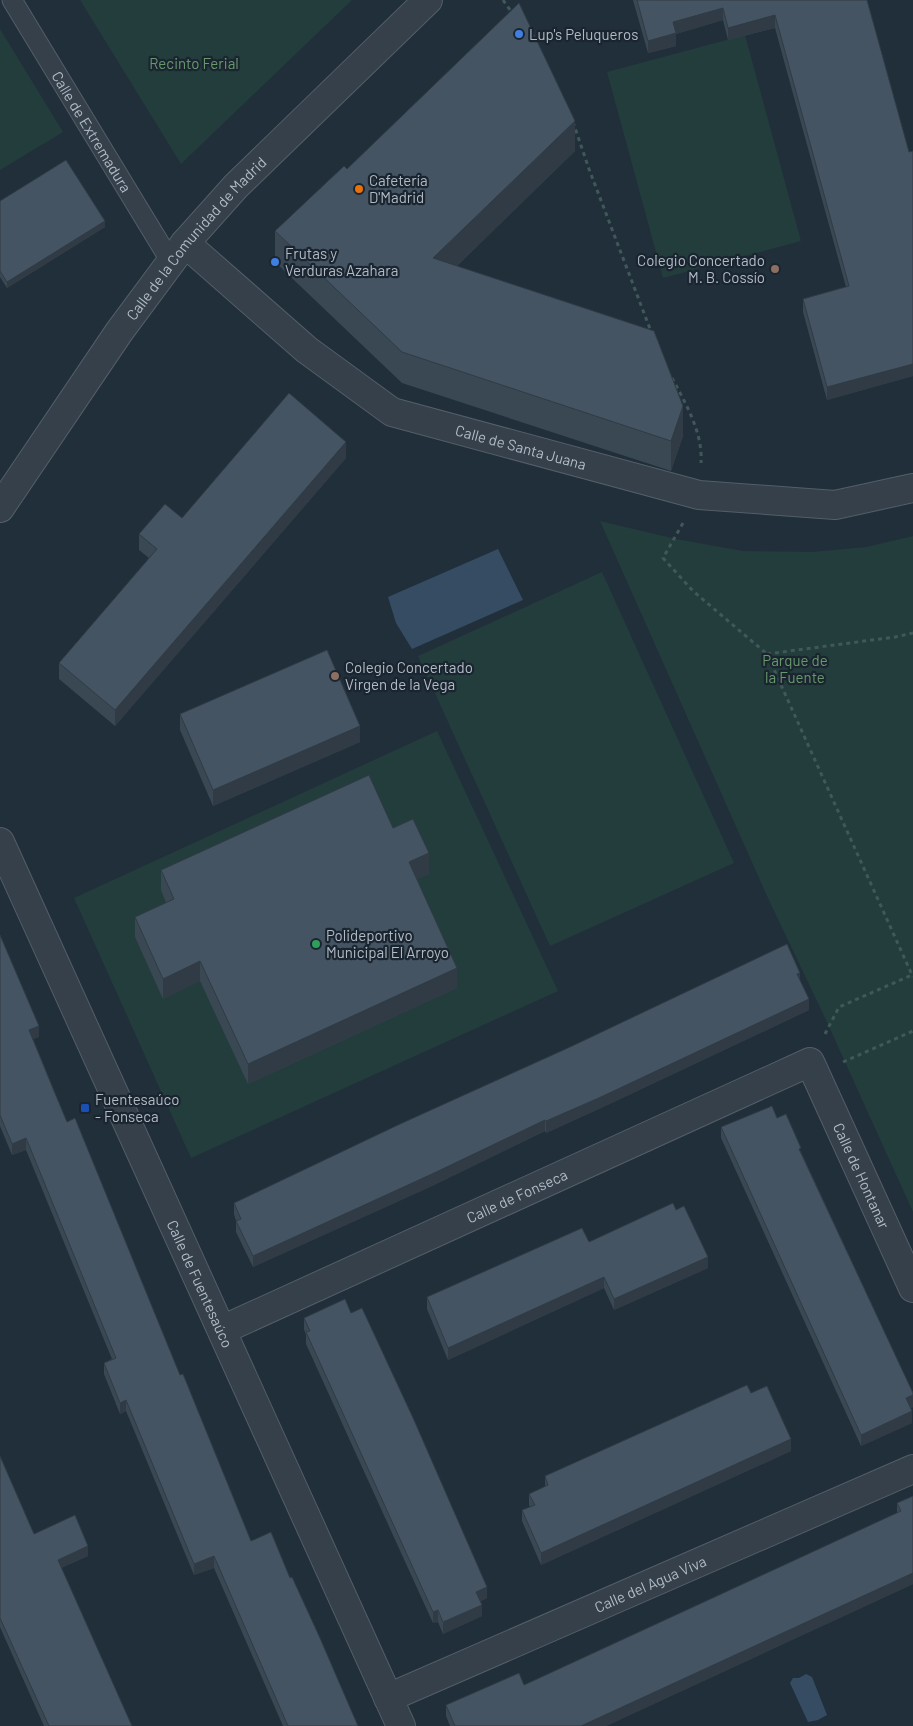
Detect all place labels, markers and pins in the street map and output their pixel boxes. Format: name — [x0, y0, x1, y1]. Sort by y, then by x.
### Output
place label: Lup's Peluqueros — [529, 25, 638, 43]
marker: Lup's Peluqueros — [513, 28, 525, 40]
place label: Cafetería D'Madrid — [369, 171, 428, 206]
marker: Cafetería D'Madrid — [353, 183, 365, 195]
place label: Frutas y Verduras Azahara — [285, 244, 398, 279]
place label: Colegio Concertado M. B. Cossío — [637, 251, 765, 286]
marker: Frutas y Verduras Azahara — [269, 256, 281, 268]
marker: Colegio Concertado M. B. Cossío — [769, 263, 781, 275]
place label: Colegio Concertado Virgen de la Vega — [345, 658, 473, 693]
marker: Colegio Concertado Virgen de la Vega — [329, 670, 341, 682]
place label: Polideportivo Municipal El Arroyo — [326, 926, 449, 961]
marker: Polideportivo Municipal El Arroyo — [310, 938, 322, 950]
place label: Fuentesaúco - Fonseca — [95, 1090, 179, 1125]
marker: Fuentesaúco - Fonseca — [79, 1102, 91, 1114]

